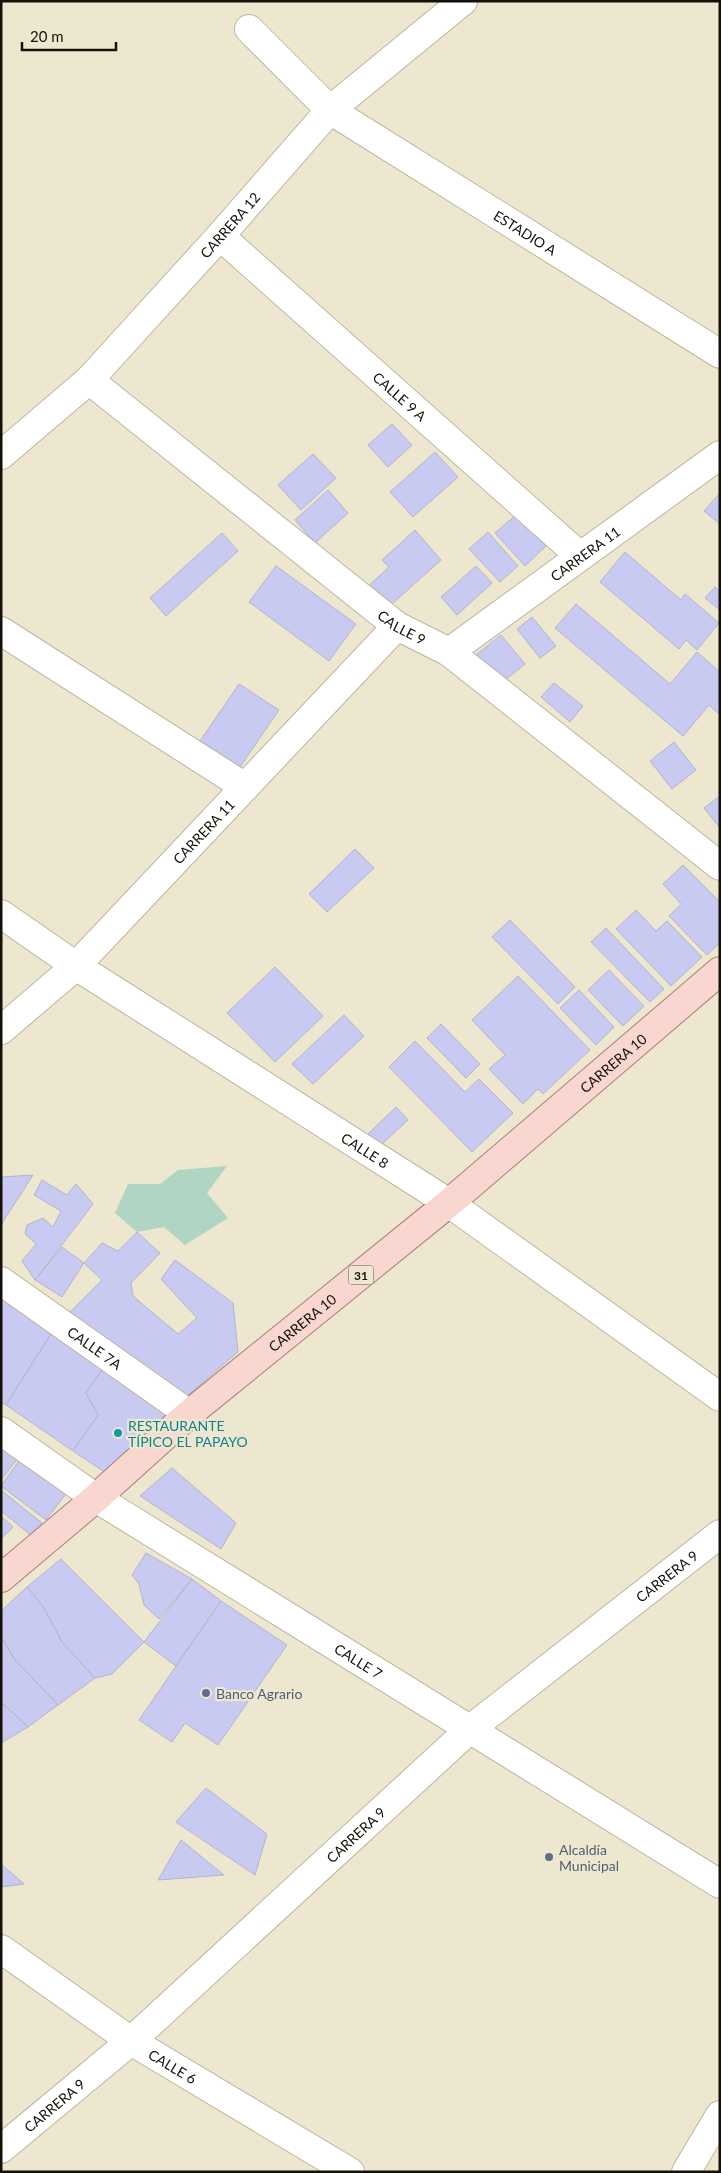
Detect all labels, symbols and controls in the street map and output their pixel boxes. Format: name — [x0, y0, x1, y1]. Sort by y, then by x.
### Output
scale bar — [22, 20, 116, 52]
text: 20 m — [30, 27, 64, 45]
street label: CARRERA 12 — [196, 188, 263, 261]
street label: ESTADIO A — [491, 206, 560, 259]
street label: CALLE 9 A — [370, 368, 431, 425]
street label: CARRERA 11 — [547, 522, 623, 584]
street label: CALLE 9 — [375, 606, 429, 648]
street label: CARRERA 11 — [169, 795, 238, 867]
street label: CARRERA 10 — [576, 1030, 650, 1096]
street label: CALLE 8 — [338, 1128, 392, 1171]
road number: 31 — [348, 1266, 374, 1284]
street label: CARRERA 10 — [265, 1290, 339, 1355]
street label: CALLE 7A — [64, 1322, 126, 1373]
place label: RESTAURANTE TÍPICO EL PAPAYO — [128, 1417, 248, 1450]
marker: RESTAURANTE TÍPICO EL PAPAYO — [112, 1427, 124, 1439]
street label: CARRERA 9 — [632, 1546, 701, 1605]
street label: CALLE 7 — [332, 1639, 386, 1682]
place label: Banco Agrario — [216, 1685, 302, 1702]
marker: Banco Agrario — [200, 1687, 212, 1699]
street label: CARRERA 9 — [322, 1803, 388, 1866]
place label: Alcaldía Municipal — [559, 1841, 619, 1874]
marker: Alcaldía Municipal — [543, 1851, 555, 1863]
street label: CALLE 6 — [146, 2045, 200, 2087]
street label: CARRERA 9 — [20, 2075, 88, 2135]

